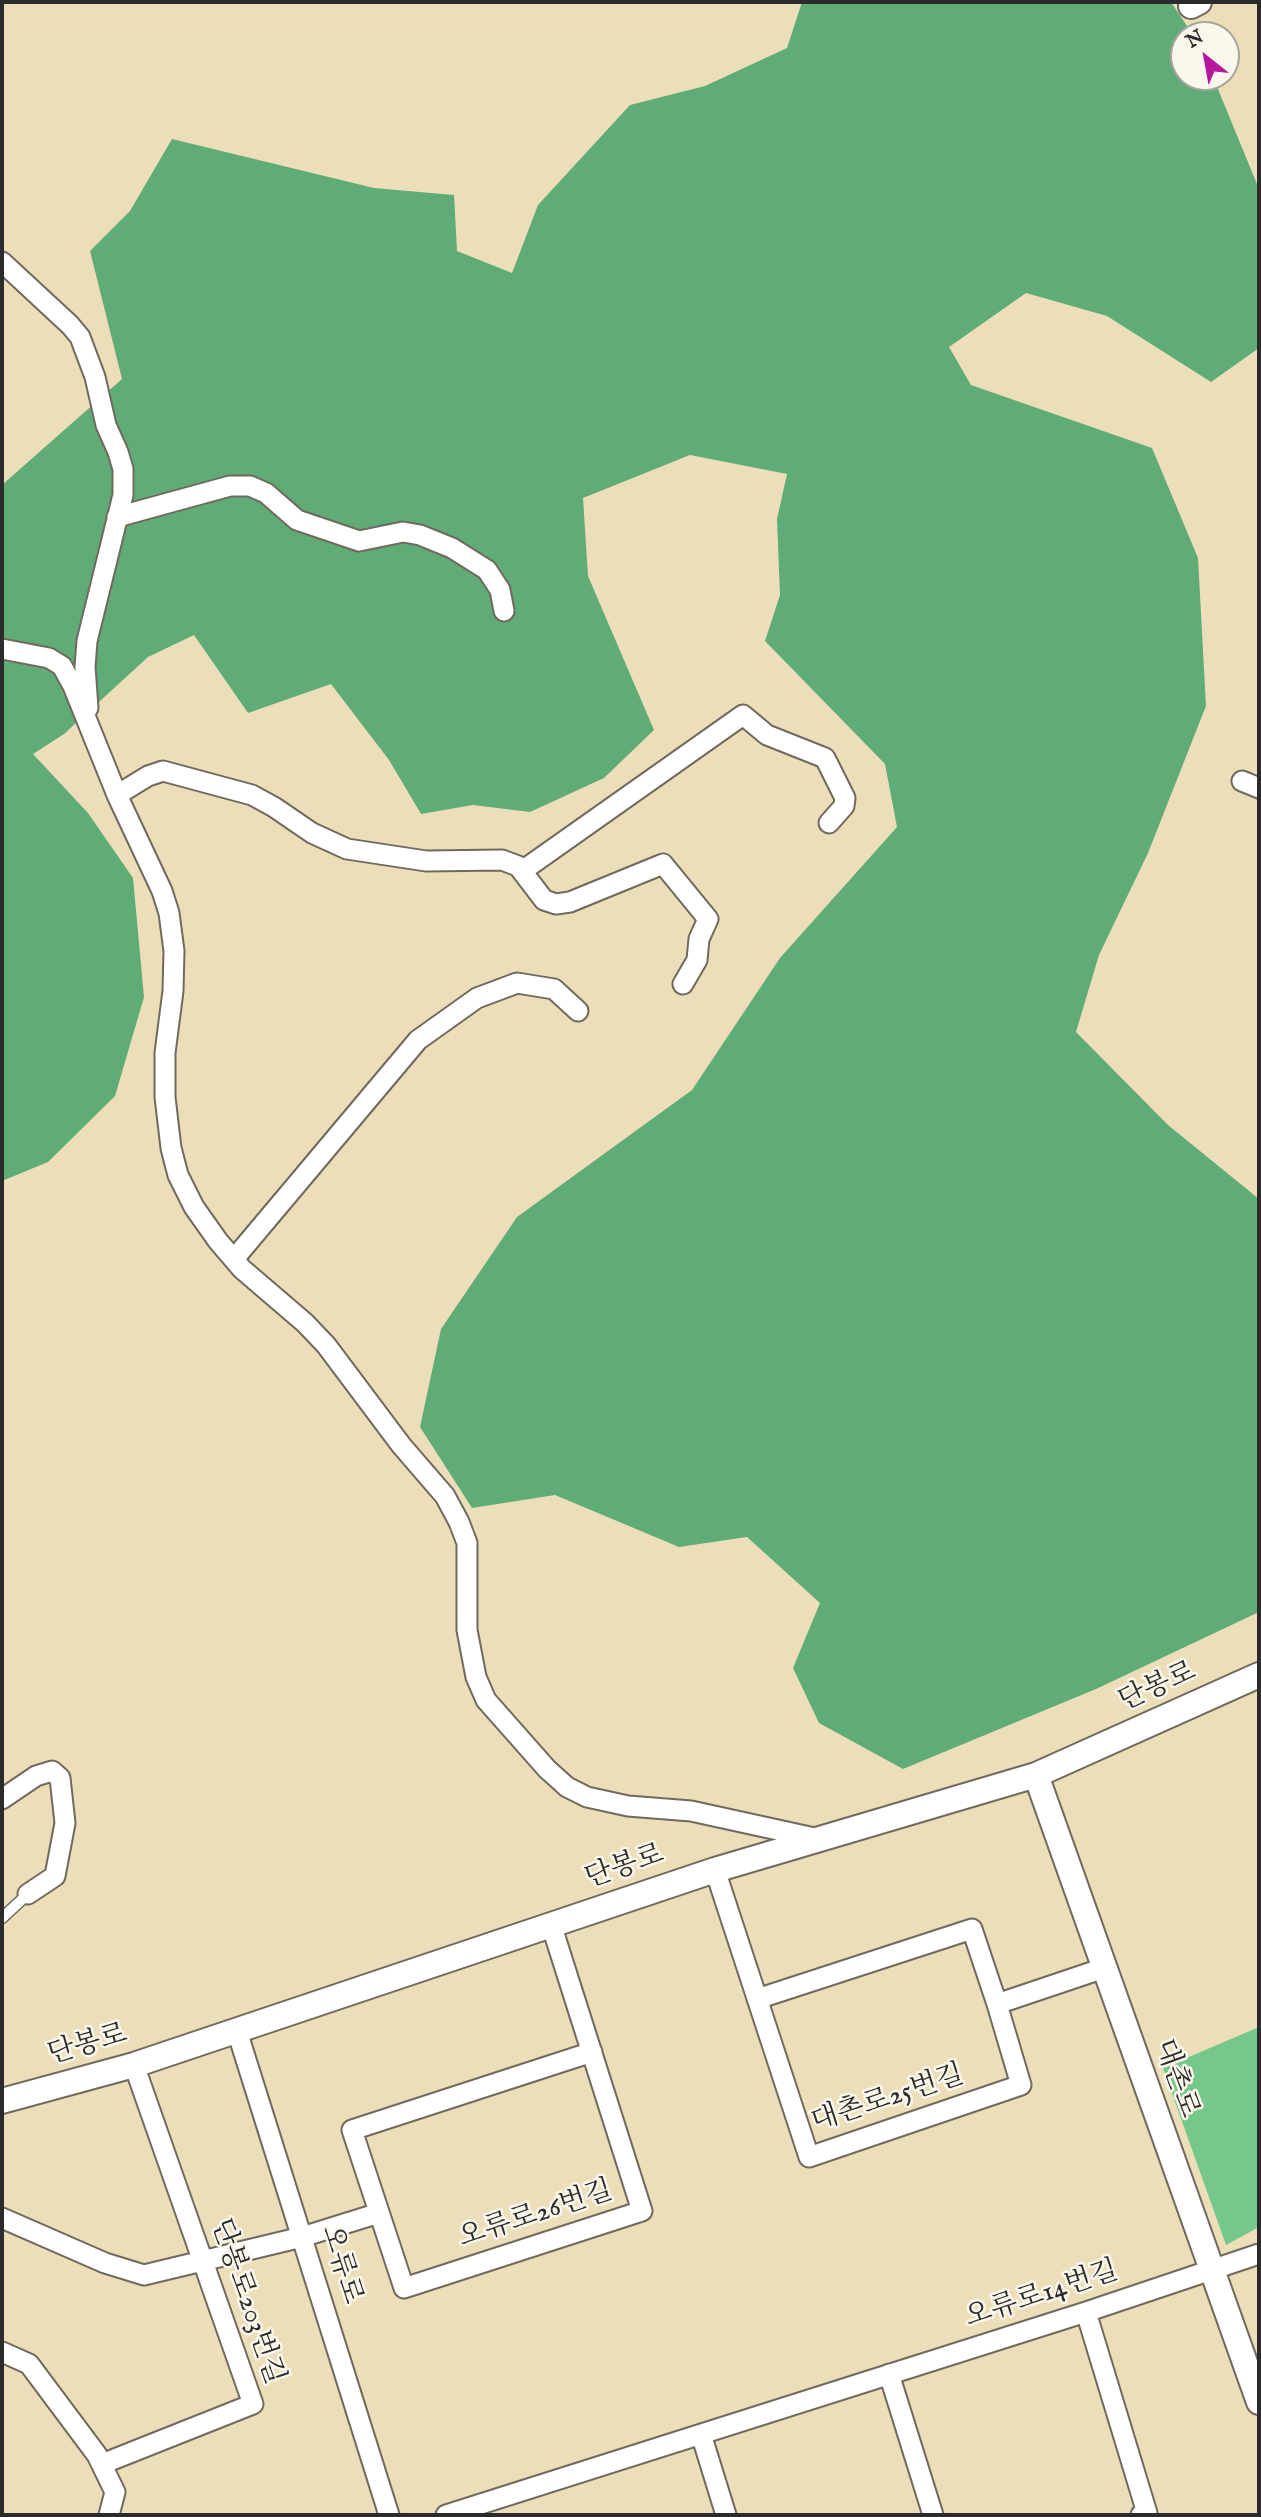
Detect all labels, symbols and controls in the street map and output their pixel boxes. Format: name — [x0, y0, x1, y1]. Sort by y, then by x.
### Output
north arrow — [1170, 21, 1240, 91]
text: N — [1182, 25, 1208, 54]
street label: 단봉로 — [1114, 1656, 1202, 1720]
street label: 단봉로 — [581, 1839, 669, 1897]
street label: 단봉로 — [44, 2019, 132, 2073]
street label: 대촌로 — [1145, 2035, 1205, 2123]
street label: 대촌로25번길 — [807, 2060, 969, 2140]
street label: 오류로26번길 — [455, 2175, 617, 2257]
street label: 단봉로203번길 — [202, 2215, 290, 2389]
street label: 오류로 — [312, 2221, 368, 2309]
street label: 오류로14번길 — [961, 2255, 1123, 2337]

